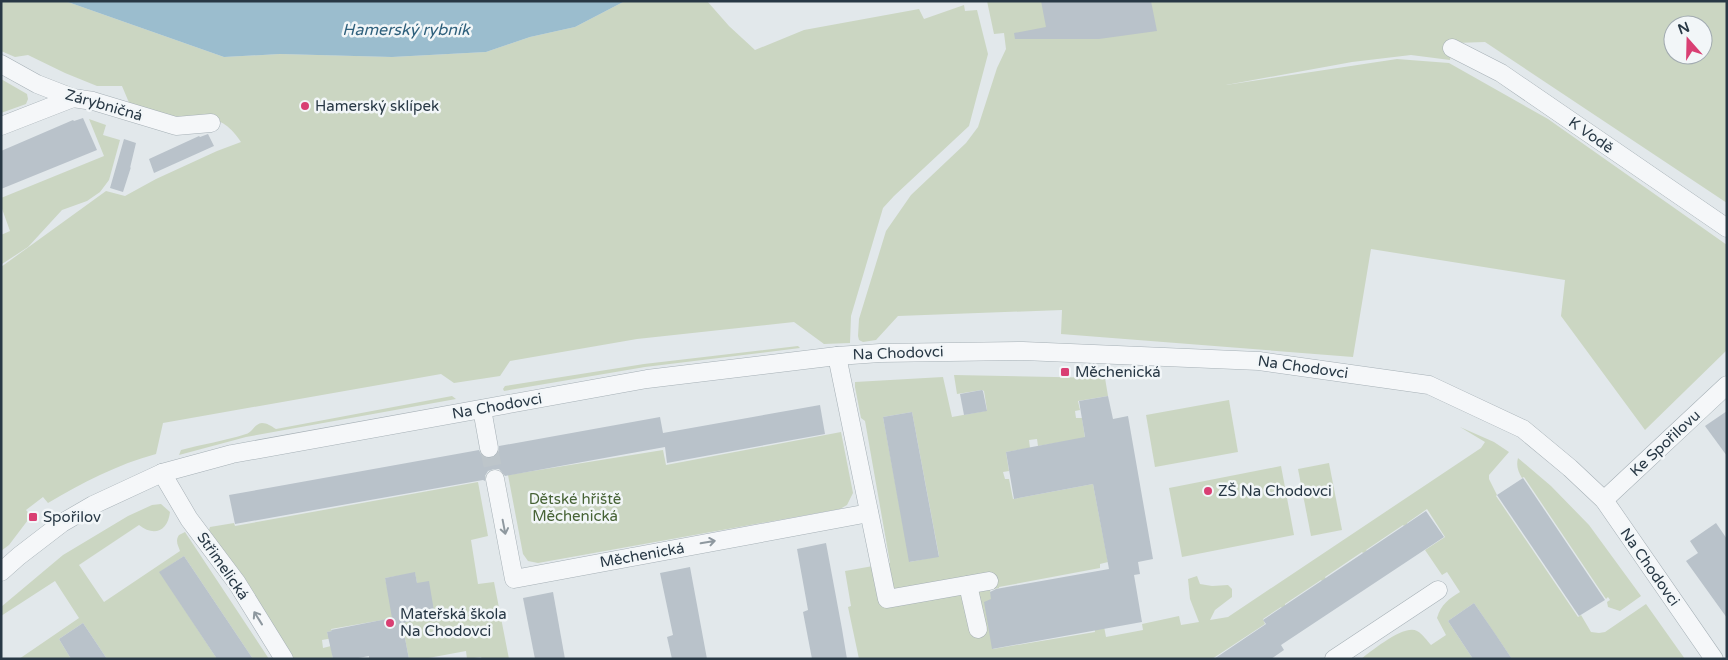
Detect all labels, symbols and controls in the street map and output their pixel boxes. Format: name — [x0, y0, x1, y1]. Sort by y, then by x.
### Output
north arrow — [1663, 15, 1713, 65]
text: N — [1676, 18, 1692, 38]
water label: Hamerský rybník — [342, 20, 471, 40]
street label: Zárybničná — [63, 85, 145, 125]
place label: Hamerský sklípek — [315, 97, 439, 115]
marker: Hamerský sklípek — [299, 100, 311, 112]
street label: K Vodě — [1565, 113, 1617, 157]
street label: Na Chodovci — [852, 342, 944, 364]
street label: Na Chodovci — [1257, 352, 1349, 382]
place label: Měchenická — [1075, 363, 1161, 381]
marker: Měchenická — [1059, 366, 1071, 378]
street label: Na Chodovci — [451, 389, 543, 423]
street label: Ke Spořilovu — [1626, 406, 1704, 480]
place label: ZŠ Na Chodovci — [1218, 482, 1332, 500]
marker: ZŠ Na Chodovci — [1202, 485, 1214, 497]
park label: Dětské hřiště Měchenická — [529, 490, 621, 525]
place label: Spořilov — [43, 508, 101, 526]
marker: Spořilov — [27, 511, 39, 523]
one-way arrow — [500, 519, 510, 535]
street label: Na Chodovci — [1616, 525, 1684, 609]
street label: Střimelická — [193, 529, 253, 603]
one-way arrow — [700, 537, 716, 547]
street label: Měchenická — [598, 539, 686, 571]
place label: Mateřská škola Na Chodovci — [400, 605, 507, 640]
one-way arrow — [253, 611, 263, 625]
marker: Mateřská škola Na Chodovci — [384, 617, 396, 629]

